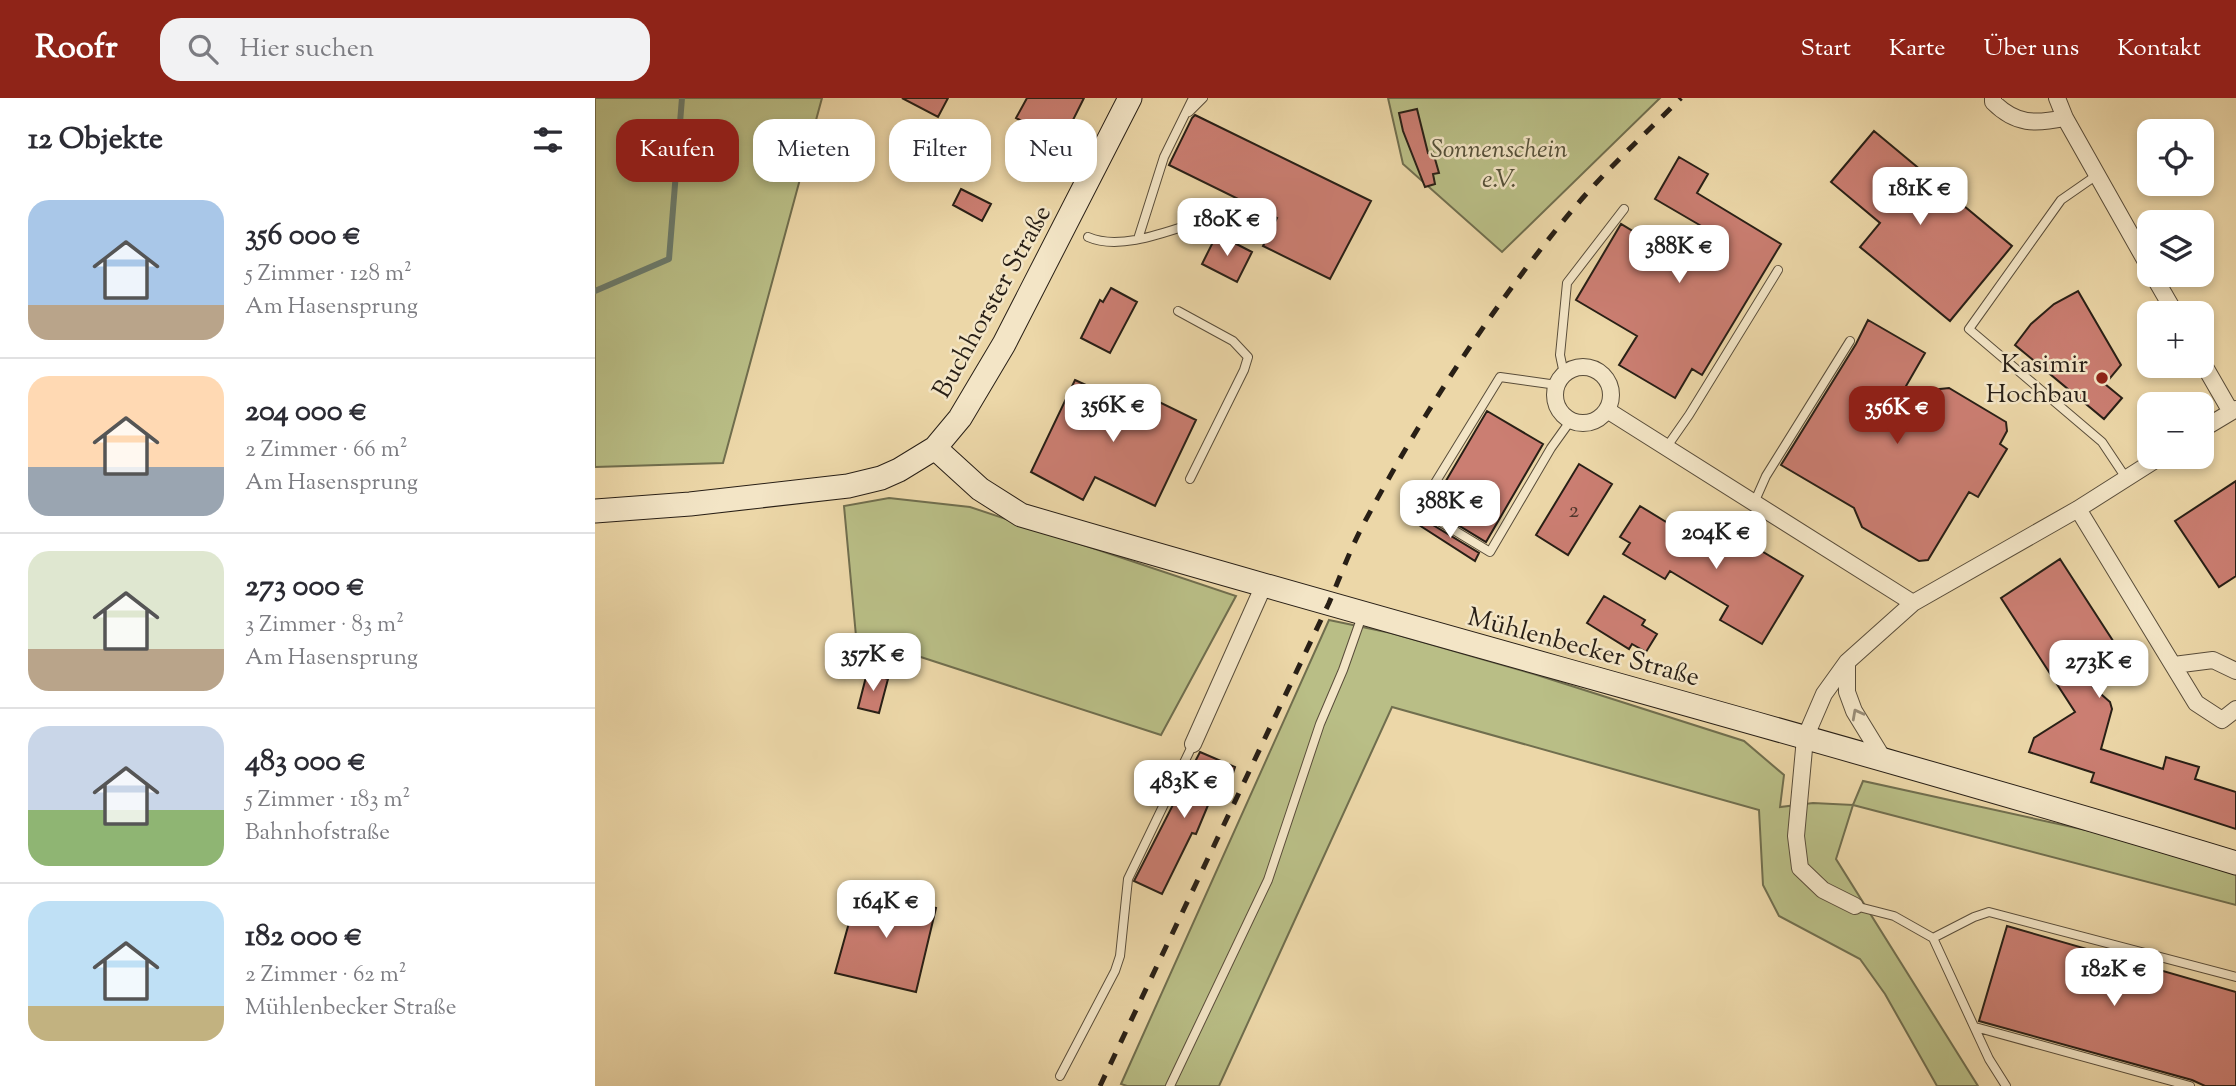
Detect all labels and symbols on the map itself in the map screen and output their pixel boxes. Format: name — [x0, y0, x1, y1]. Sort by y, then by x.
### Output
park label: Sonnenschein e.V. — [1430, 132, 1568, 199]
pin: 181K € — [1863, 167, 1977, 227]
pin: 180K € — [1170, 198, 1284, 258]
street label: Buchhorster Straße — [925, 199, 1062, 405]
pin: 388K € — [1622, 226, 1736, 285]
place label: Kasimir Hochbau — [1986, 347, 2088, 414]
marker: Kasimir Hochbau — [2094, 370, 2110, 386]
pin: 356K € — [1056, 384, 1170, 444]
pin: 356K € — [1840, 386, 1954, 446]
pin: 388K € — [1393, 480, 1507, 540]
house number: 2 — [1569, 495, 1580, 528]
pin: 204K € — [1659, 512, 1773, 571]
street label: Mühlenbecker Straße — [1463, 600, 1704, 697]
pin: 357K € — [816, 634, 930, 693]
pin: 273K € — [2042, 640, 2156, 700]
one-way arrow — [1851, 709, 1865, 721]
pin: 483K € — [1127, 760, 1241, 820]
pin: 164K € — [829, 880, 943, 940]
pin: 182K € — [2057, 948, 2171, 1008]

